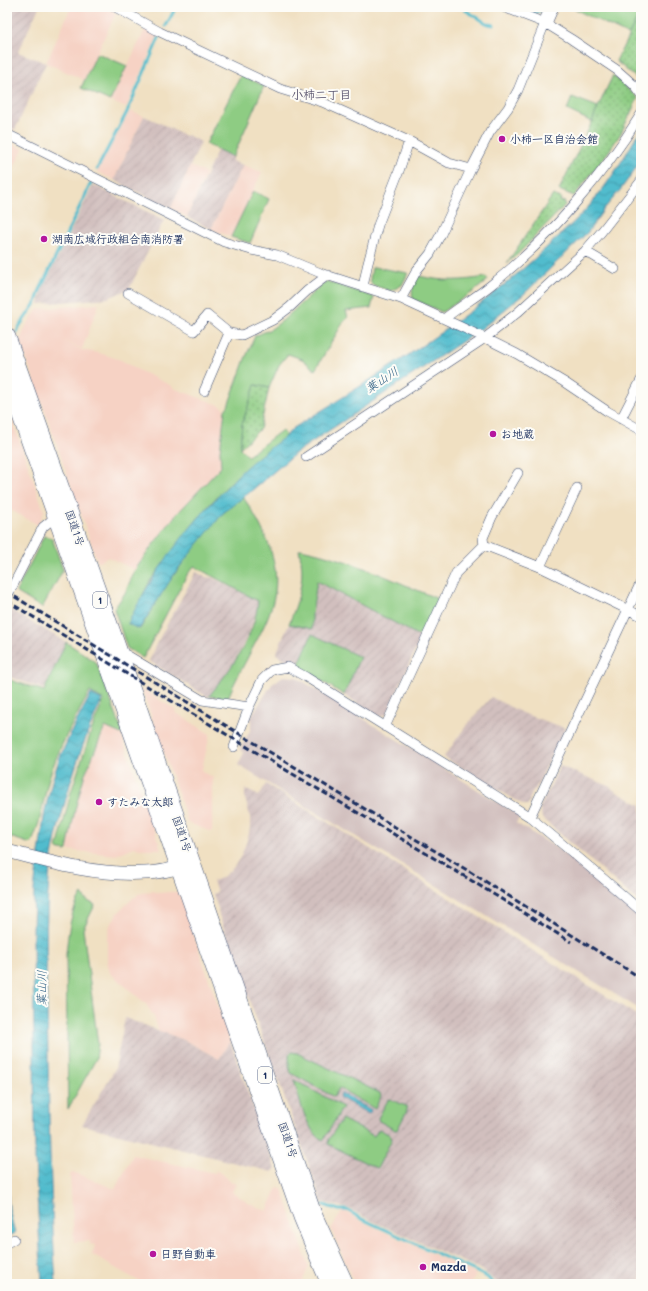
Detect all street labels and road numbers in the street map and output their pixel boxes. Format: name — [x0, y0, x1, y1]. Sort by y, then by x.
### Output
street label: 国道1号 — [62, 507, 89, 548]
road number: 1 — [93, 592, 107, 608]
street label: 国道1号 — [169, 813, 196, 854]
road number: 1 — [258, 1067, 272, 1083]
street label: 国道1号 — [275, 1119, 302, 1160]

